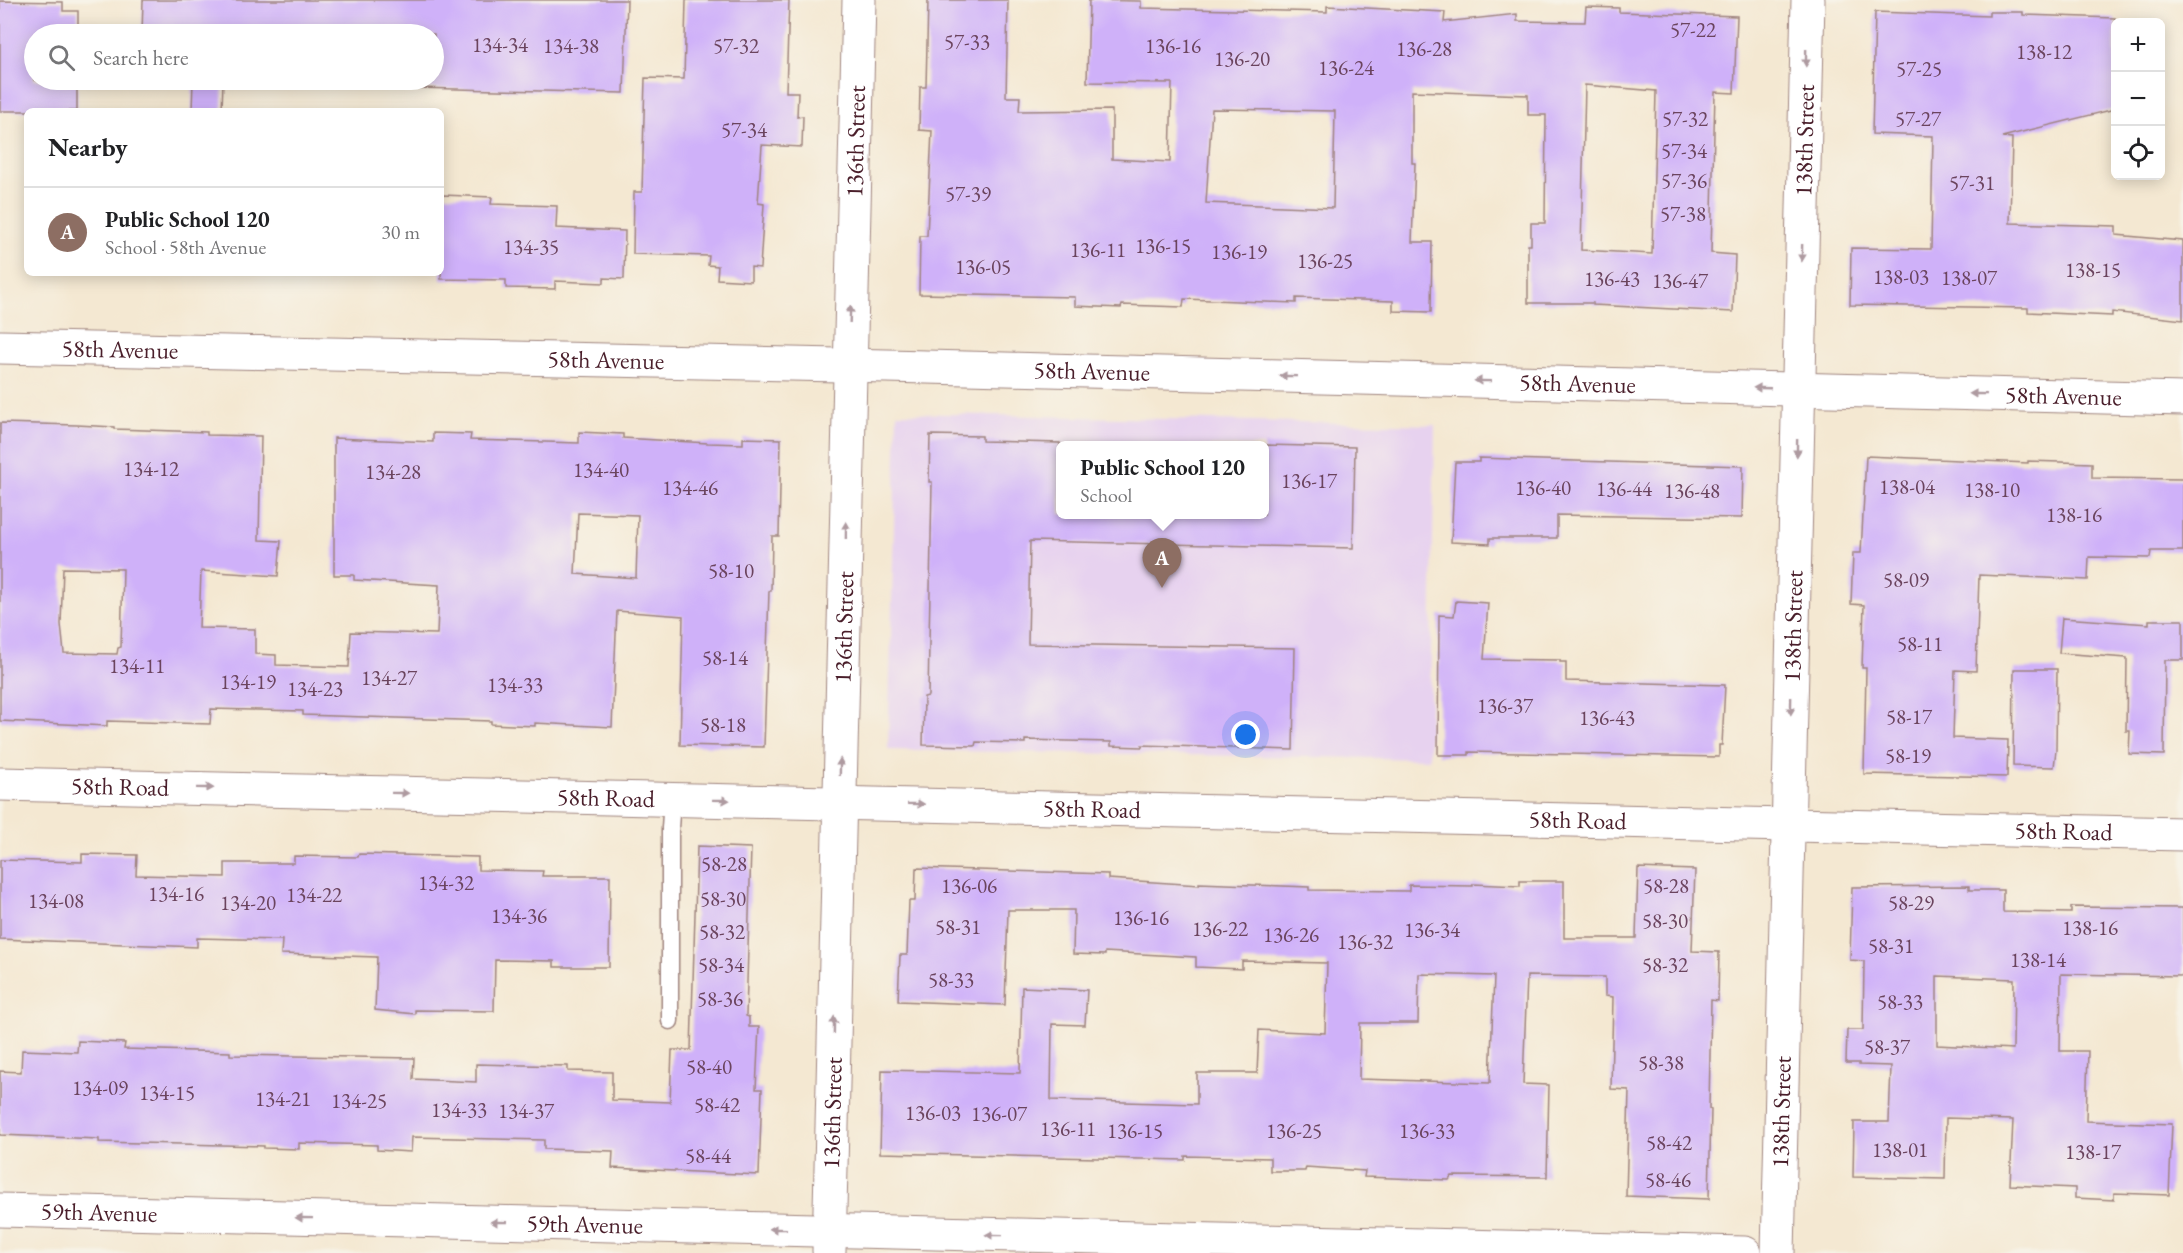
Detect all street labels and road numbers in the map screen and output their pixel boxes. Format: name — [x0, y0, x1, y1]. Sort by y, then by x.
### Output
street label: 138th Street — [1787, 83, 1821, 197]
street label: 136th Street — [838, 84, 872, 198]
street label: 58th Avenue — [61, 332, 179, 366]
street label: 58th Avenue — [547, 343, 665, 376]
street label: 58th Avenue — [1033, 354, 1150, 388]
street label: 58th Avenue — [1519, 366, 1636, 400]
street label: 58th Avenue — [2005, 378, 2122, 412]
street label: 138th Street — [1776, 569, 1809, 683]
street label: 136th Street — [827, 570, 860, 684]
street label: 58th Road — [71, 770, 170, 803]
street label: 58th Road — [556, 781, 656, 814]
street label: 58th Road — [1042, 792, 1142, 825]
street label: 58th Road — [1528, 803, 1628, 836]
street label: 58th Road — [2014, 814, 2114, 847]
street label: 138th Street — [1764, 1055, 1798, 1168]
street label: 136th Street — [815, 1056, 849, 1169]
street label: 59th Avenue — [40, 1195, 158, 1229]
street label: 59th Avenue — [526, 1207, 644, 1241]

